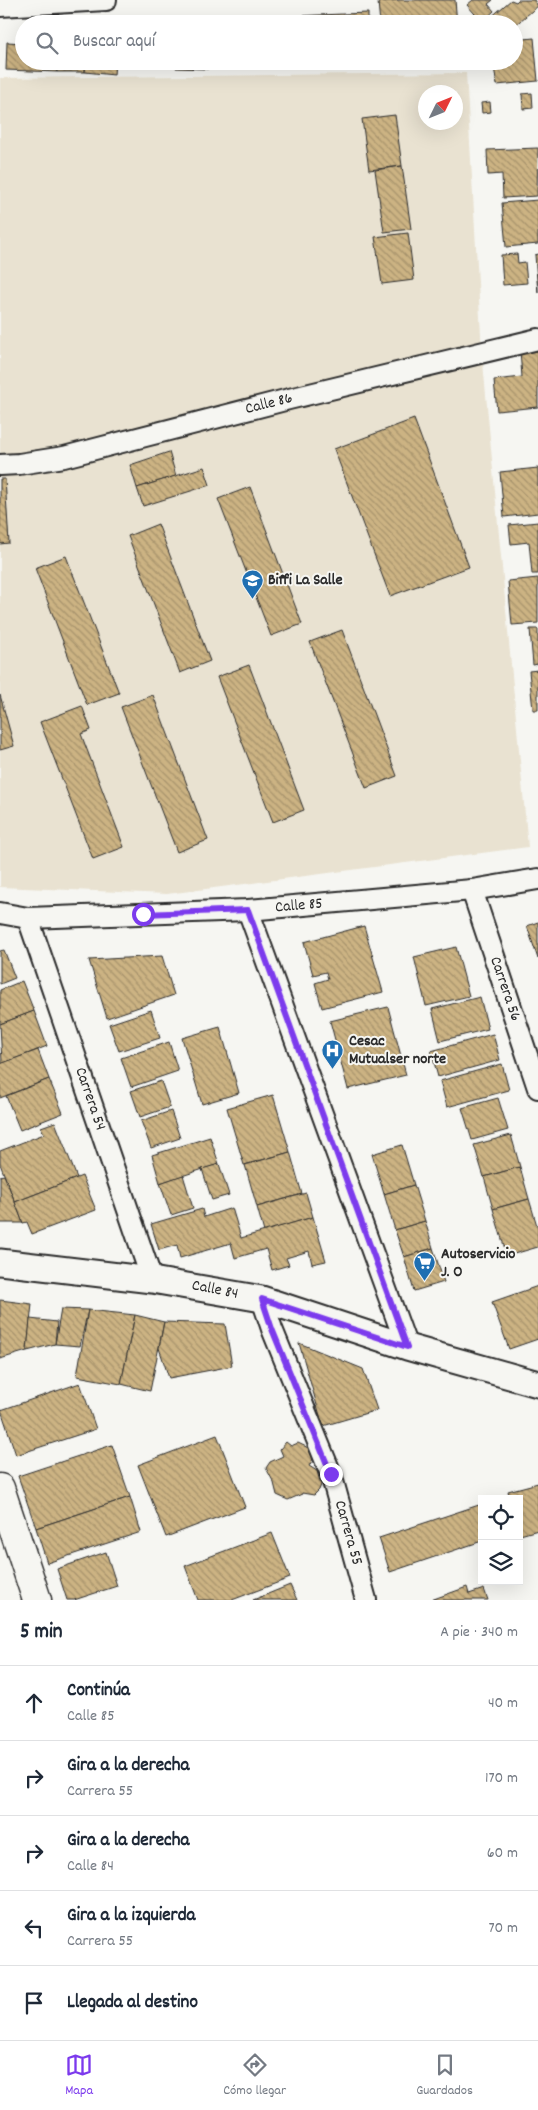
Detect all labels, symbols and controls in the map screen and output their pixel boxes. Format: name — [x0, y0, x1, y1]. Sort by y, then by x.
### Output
search box — [15, 15, 523, 70]
icon: search — [33, 29, 61, 57]
text: Buscar aquí — [73, 29, 155, 56]
north arrow — [418, 85, 463, 130]
street label: Calle 86 — [243, 387, 295, 421]
school or university icon: Biffi La Salle — [240, 568, 264, 599]
place label: Biffi La Salle — [268, 569, 342, 592]
street label: Calle 85 — [274, 892, 324, 920]
route start — [132, 903, 155, 926]
street label: Carrera 56 — [483, 954, 527, 1024]
place label: Cesac Mutualser norte — [349, 1030, 446, 1071]
hospital icon: Cesac Mutualser norte — [321, 1038, 345, 1069]
street label: Carrera 54 — [68, 1064, 112, 1134]
place label: Autoservicio J. O — [441, 1243, 515, 1284]
supermarket icon: Autoservicio J. O — [413, 1251, 437, 1282]
street label: Calle 84 — [190, 1274, 240, 1306]
route end — [320, 1463, 343, 1486]
map controls — [478, 1495, 523, 1585]
button: locate — [478, 1495, 523, 1540]
street label: Carrera 55 — [328, 1498, 368, 1568]
button: layers — [478, 1540, 523, 1585]
text: 5 min — [20, 1618, 63, 1648]
text: A pie · 340 m — [440, 1621, 518, 1644]
text: Continúa — [67, 1678, 130, 1705]
icon: ahead — [20, 1689, 48, 1717]
text: 40 m — [488, 1692, 518, 1715]
text: Calle 85 — [67, 1705, 115, 1728]
text: Gira a la derecha — [67, 1753, 189, 1780]
icon: right — [20, 1764, 48, 1792]
text: 170 m — [485, 1767, 518, 1790]
text: Carrera 55 — [67, 1780, 133, 1803]
text: Gira a la derecha — [67, 1828, 189, 1855]
icon: right — [20, 1839, 48, 1867]
text: 60 m — [487, 1842, 518, 1865]
text: Calle 84 — [67, 1855, 114, 1878]
text: Gira a la izquierda — [67, 1903, 195, 1930]
icon: left — [20, 1914, 48, 1942]
text: 70 m — [488, 1917, 518, 1940]
text: Carrera 55 — [67, 1930, 133, 1953]
icon: arrive — [20, 1989, 48, 2017]
text: Llegada al destino — [67, 1990, 198, 2017]
tab: Mapa — [65, 2051, 93, 2101]
tab: Cómo llegar — [223, 2051, 286, 2101]
tab: Guardados — [416, 2051, 473, 2101]

